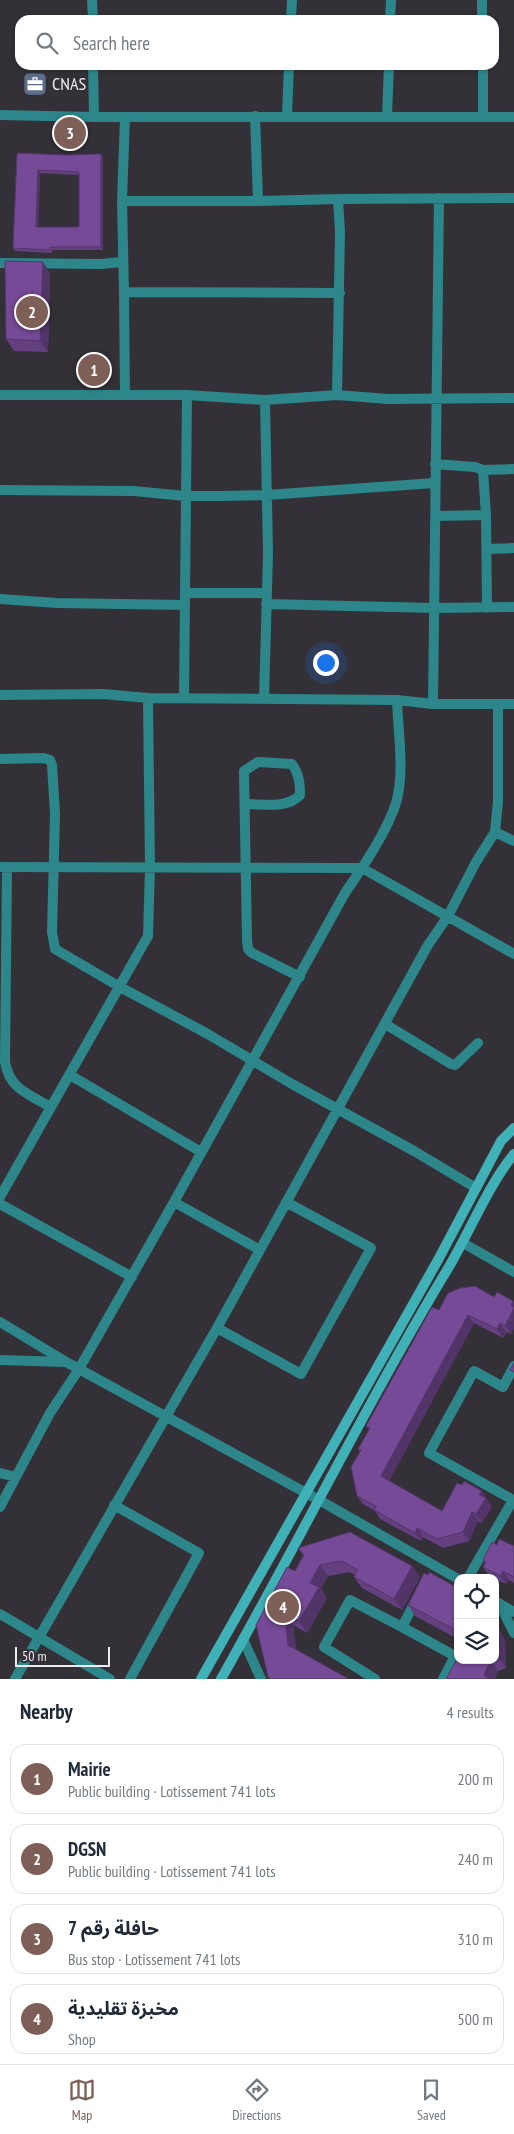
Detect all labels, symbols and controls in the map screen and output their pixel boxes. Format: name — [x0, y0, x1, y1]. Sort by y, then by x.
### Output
search box — [15, 15, 499, 70]
icon: search — [33, 29, 61, 57]
text: Search here — [73, 31, 150, 55]
office icon: CNAS — [22, 71, 48, 97]
place label: CNAS — [52, 72, 86, 95]
pin: 3 — [54, 114, 86, 152]
pin: 2 — [16, 293, 48, 331]
pin: 1 — [78, 351, 110, 389]
your location — [313, 650, 339, 676]
map controls — [454, 1574, 499, 1664]
button: locate — [454, 1574, 499, 1619]
pin: 4 — [267, 1588, 299, 1626]
button: layers — [454, 1619, 499, 1664]
scale bar — [15, 1644, 110, 1667]
text: 50 m — [22, 1647, 47, 1665]
text: Nearby — [20, 1698, 73, 1725]
text: 4 results — [447, 1702, 494, 1722]
text: Mairie — [68, 1757, 111, 1781]
text: 1 — [33, 1769, 41, 1789]
text: 200 m — [458, 1769, 493, 1789]
text: Public building · Lotissement 741 lots — [68, 1781, 276, 1801]
text: DGSN — [68, 1837, 106, 1861]
text: 2 — [33, 1849, 41, 1869]
text: 240 m — [458, 1849, 493, 1869]
text: Public building · Lotissement 741 lots — [68, 1861, 276, 1881]
text: حافلة رقم 7 — [68, 1916, 159, 1940]
text: 3 — [33, 1929, 41, 1949]
text: 310 m — [458, 1929, 493, 1949]
text: Bus stop · Lotissement 741 lots — [68, 1949, 240, 1969]
text: مخبزة تقليدية — [68, 1996, 179, 2020]
text: 4 — [33, 2009, 41, 2029]
text: 500 m — [458, 2009, 493, 2029]
text: Shop — [68, 2029, 96, 2049]
tab: Map — [68, 2076, 96, 2124]
tab: Directions — [232, 2076, 281, 2124]
tab: Saved — [417, 2076, 446, 2124]

